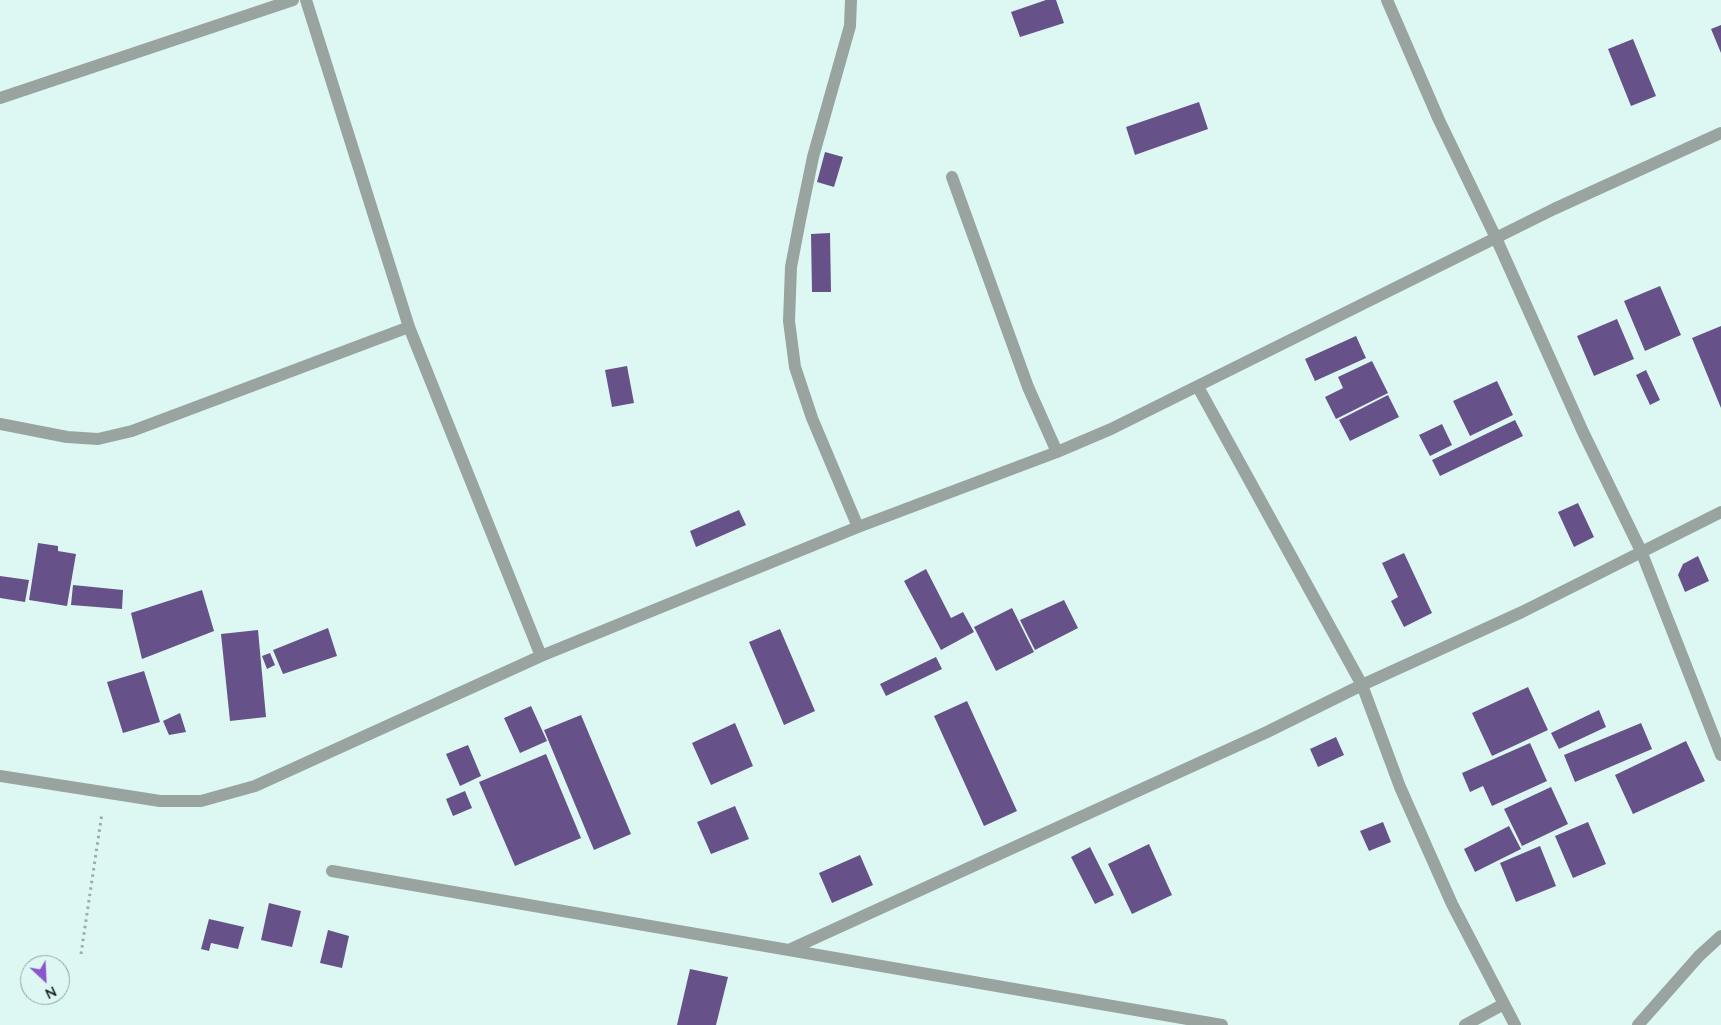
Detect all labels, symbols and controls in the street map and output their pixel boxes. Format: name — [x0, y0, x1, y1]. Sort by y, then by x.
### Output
north arrow — [20, 955, 70, 1005]
text: N — [42, 982, 60, 1003]

